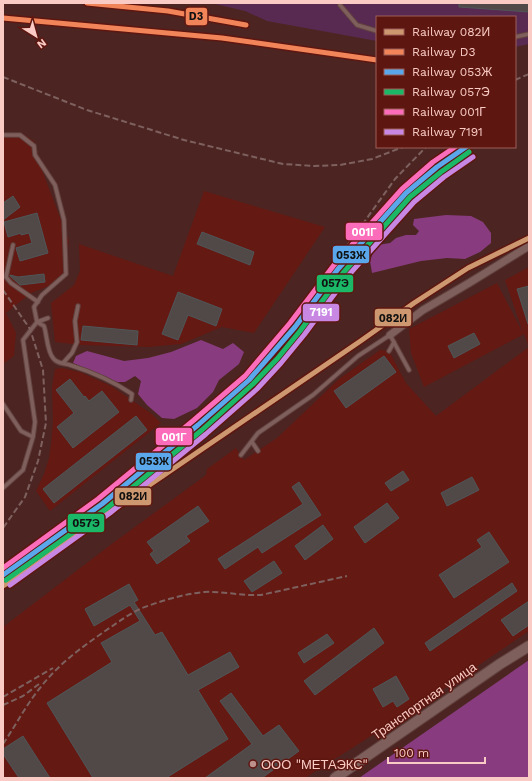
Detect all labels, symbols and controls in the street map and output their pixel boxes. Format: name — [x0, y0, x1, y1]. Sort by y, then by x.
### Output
line badge: D3 — [185, 7, 208, 26]
text: D3 — [189, 10, 204, 23]
north arrow — [16, 16, 56, 56]
legend — [376, 16, 516, 148]
text: Railway 082И — [412, 25, 490, 39]
text: N — [35, 36, 49, 51]
text: Railway D3 — [412, 45, 475, 59]
text: Railway 053Ж — [412, 65, 492, 79]
text: Railway 057Э — [412, 85, 490, 99]
text: Railway 001Г — [412, 105, 486, 119]
text: Railway 7191 — [412, 125, 483, 139]
line badge: 001Г — [345, 222, 383, 241]
text: 001Г — [351, 226, 377, 239]
line badge: 053Ж — [332, 245, 370, 264]
text: 053Ж — [336, 249, 366, 262]
line badge: 057Э — [316, 274, 354, 293]
text: 057Э — [321, 277, 349, 290]
line badge: 7191 — [302, 303, 340, 322]
text: 7191 — [310, 306, 332, 319]
line badge: 082И — [374, 308, 412, 327]
text: 082И — [379, 312, 407, 325]
line badge: 001Г — [155, 427, 193, 446]
text: 001Г — [161, 431, 187, 444]
line badge: 053Ж — [135, 452, 172, 471]
text: 053Ж — [139, 455, 169, 468]
line badge: 082И — [114, 487, 152, 506]
text: 082И — [119, 490, 147, 503]
line badge: 057Э — [67, 513, 105, 533]
text: 057Э — [72, 517, 100, 530]
street label: Транспортная улица — [369, 659, 480, 743]
scale bar — [388, 739, 485, 765]
text: 100 m — [394, 746, 429, 760]
place label: ООО "МЕТАЭКС" — [261, 757, 368, 772]
marker: ООО "МЕТАЭКС" — [248, 759, 258, 769]

